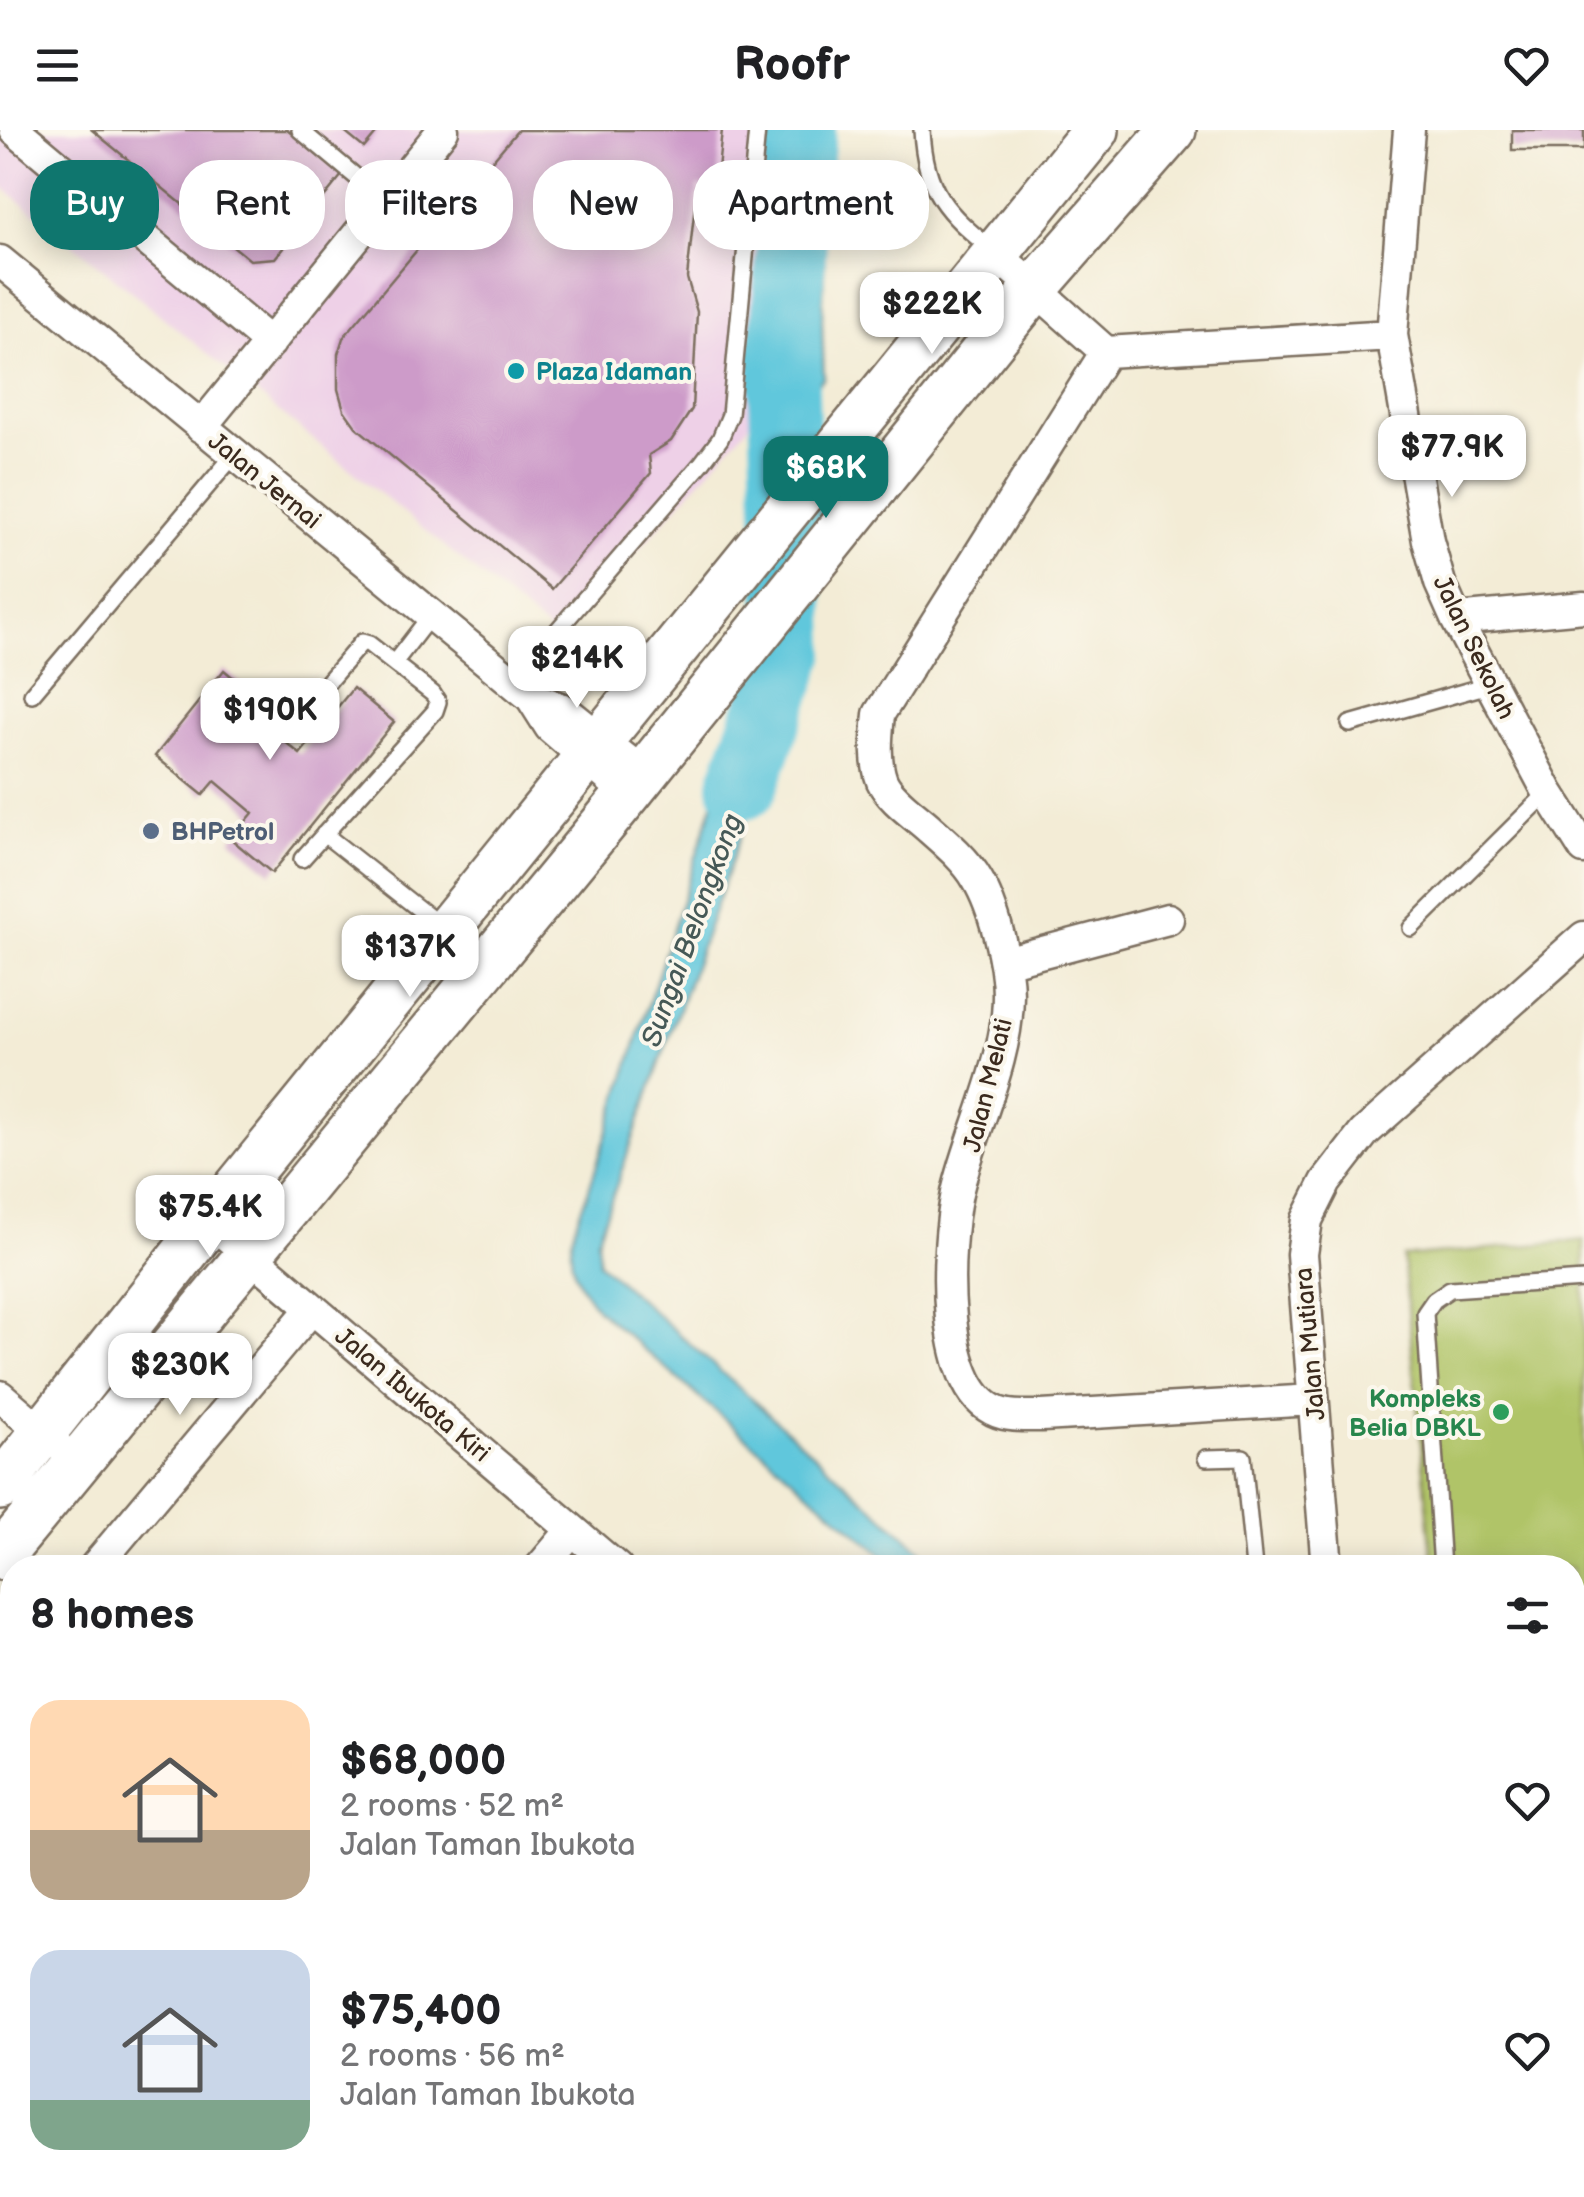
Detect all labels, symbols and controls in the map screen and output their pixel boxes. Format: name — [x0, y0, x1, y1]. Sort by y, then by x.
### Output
icon: menu — [30, 38, 85, 93]
text: Roofr — [734, 38, 850, 93]
icon: heart — [1499, 38, 1554, 93]
chip: Buy — [30, 160, 159, 250]
chip: Rent — [179, 160, 325, 250]
chip: Filters — [345, 160, 513, 250]
chip: New — [533, 160, 673, 250]
chip: Apartment — [693, 160, 929, 250]
pin: $222K — [862, 272, 1002, 357]
text: $222K — [882, 285, 982, 324]
place label: Plaza Idaman — [536, 357, 692, 388]
marker: Plaza Idaman — [505, 360, 527, 382]
pin: $77.9K — [1371, 415, 1533, 500]
street label: Jalan Jernai — [201, 426, 327, 536]
text: $77.9K — [1400, 428, 1504, 467]
pin: $68K — [767, 436, 885, 521]
text: $68K — [785, 449, 867, 488]
street label: Jalan Sekolah — [1426, 571, 1522, 725]
pin: $214K — [507, 626, 647, 711]
text: $214K — [530, 639, 624, 678]
pin: $190K — [200, 678, 340, 763]
text: $190K — [222, 691, 318, 730]
water label: Sungai Belongkong — [635, 809, 750, 1052]
place label: BHPetrol — [171, 817, 274, 848]
marker: BHPetrol — [140, 820, 162, 842]
pin: $137K — [340, 915, 480, 1000]
text: $137K — [364, 928, 456, 967]
street label: Jalan Melati — [957, 1015, 1020, 1155]
pin: $75.4K — [129, 1175, 291, 1260]
text: $75.4K — [158, 1188, 262, 1227]
street label: Jalan Mutiara — [1288, 1266, 1333, 1421]
street label: Jalan Ibukota Kiri — [328, 1321, 496, 1469]
pin: $230K — [110, 1333, 250, 1418]
text: $230K — [130, 1346, 230, 1385]
place label: Kompleks Belia DBKL — [1349, 1384, 1482, 1444]
marker: Kompleks Belia DBKL — [1490, 1401, 1512, 1423]
icon: filters — [1500, 1588, 1555, 1643]
text: 8 homes — [30, 1590, 194, 1641]
text: $68,000 — [340, 1736, 506, 1787]
icon: home — [110, 1740, 230, 1860]
icon: heart — [1500, 1773, 1555, 1828]
text: 2 rooms · 52 m² — [340, 1787, 564, 1826]
text: Jalan Taman Ibukota — [340, 1826, 636, 1865]
text: $75,400 — [340, 1986, 502, 2037]
icon: home — [110, 1990, 230, 2110]
icon: heart — [1500, 2023, 1555, 2078]
text: 2 rooms · 56 m² — [340, 2037, 565, 2076]
text: Jalan Taman Ibukota — [340, 2076, 636, 2115]

